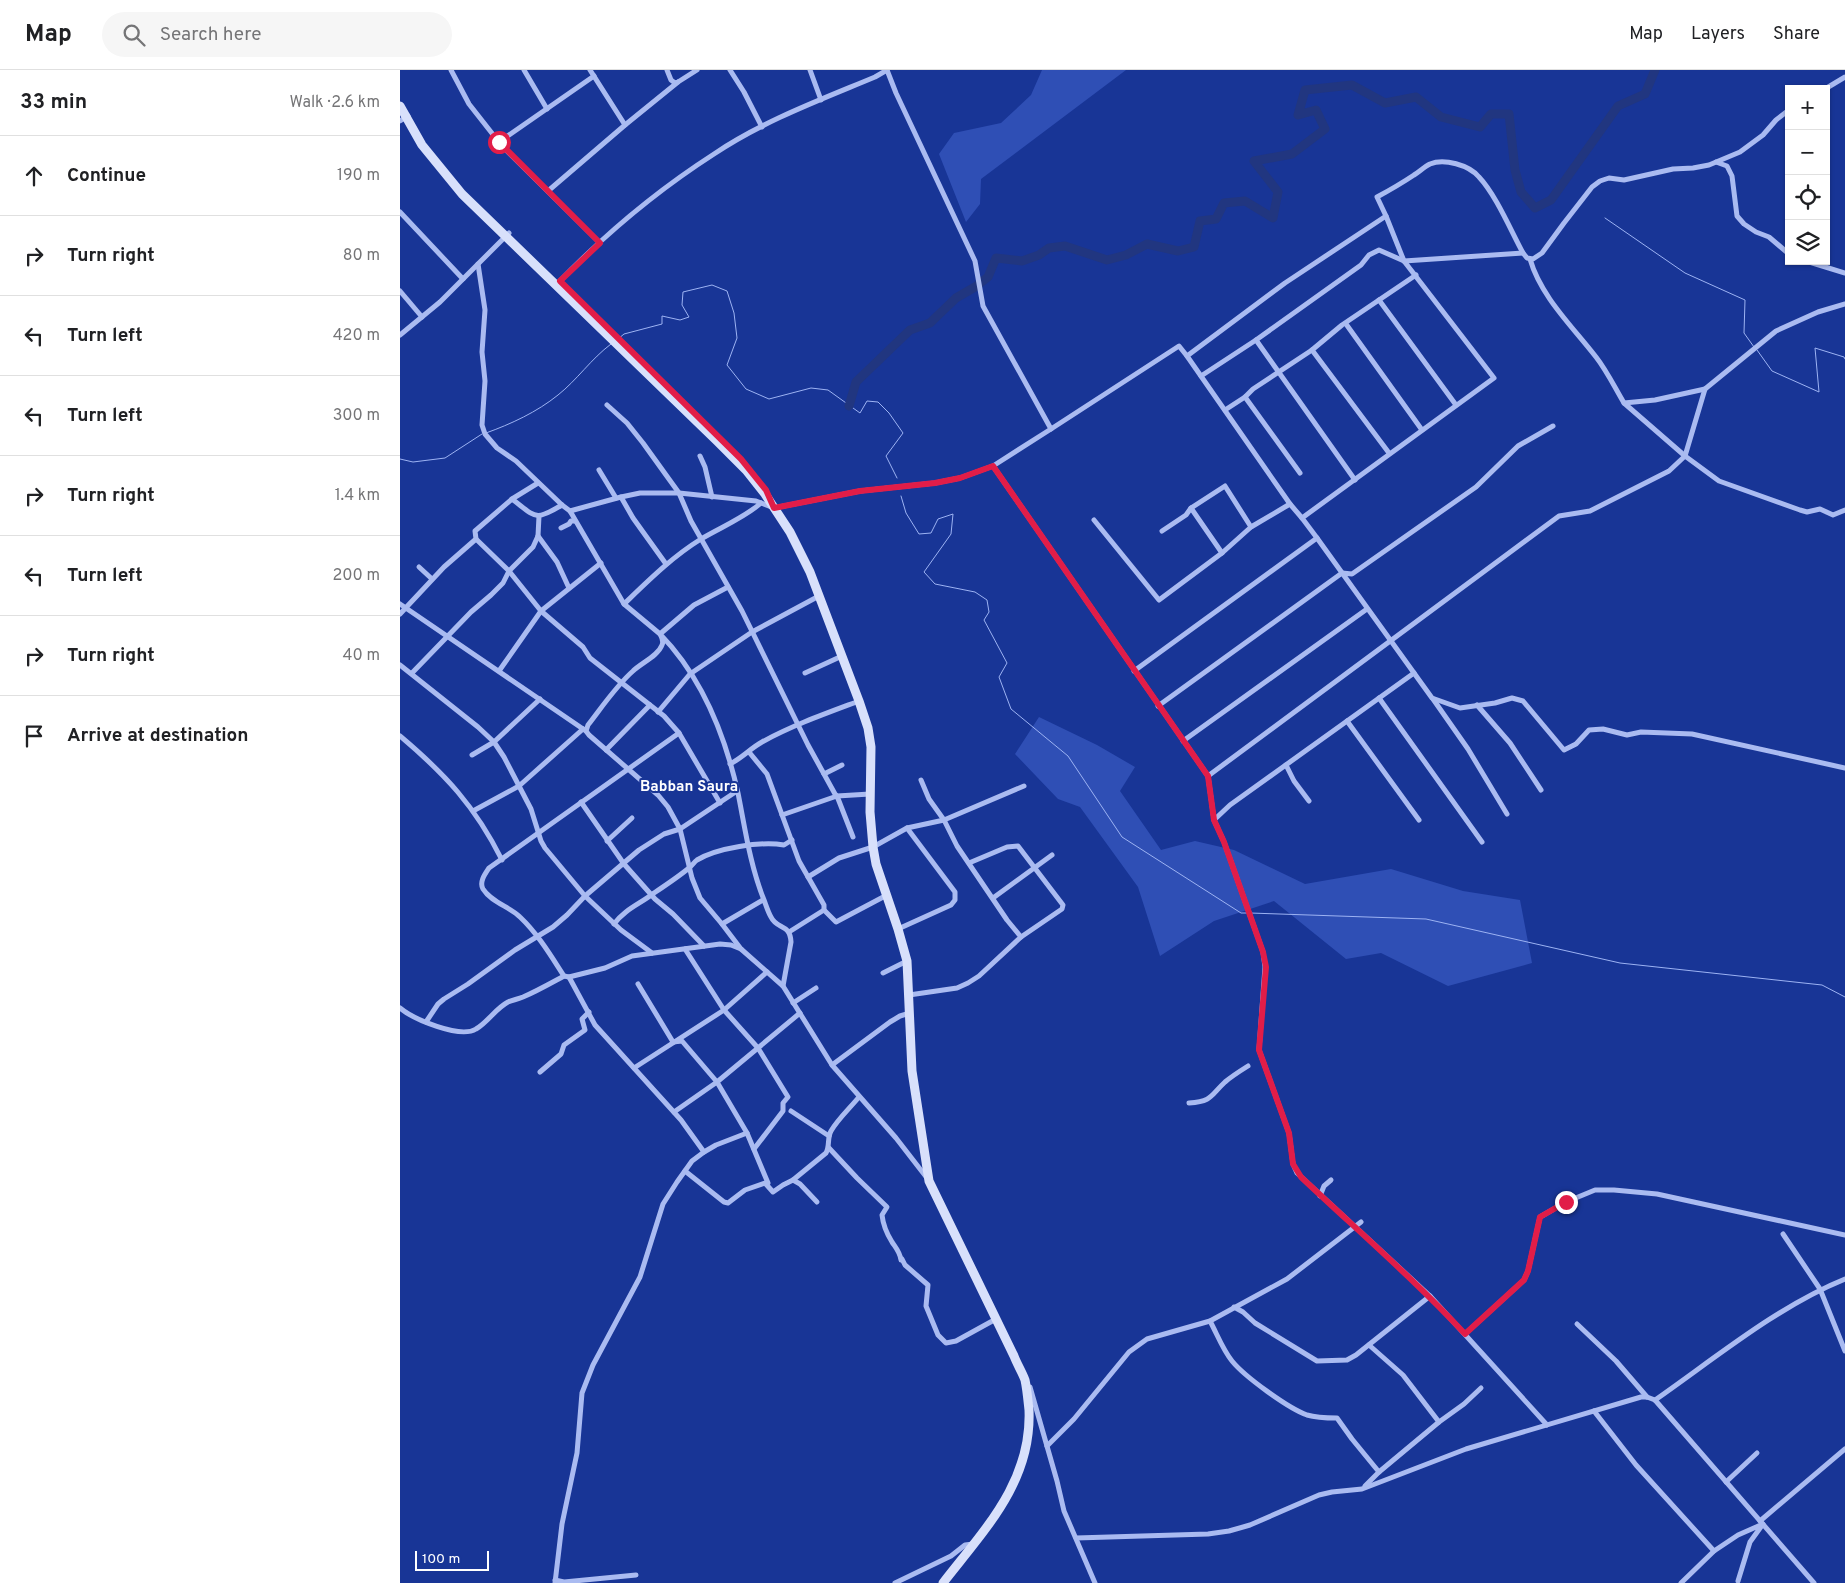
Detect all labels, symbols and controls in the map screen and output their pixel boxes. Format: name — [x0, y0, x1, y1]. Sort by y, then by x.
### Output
search box — [102, 12, 452, 57]
text: Map — [25, 20, 72, 50]
icon: search — [120, 21, 148, 49]
text: Search here — [160, 23, 261, 47]
text: Map — [1629, 23, 1663, 46]
text: Layers — [1691, 23, 1745, 46]
text: Share — [1773, 23, 1820, 46]
map controls — [1785, 85, 1830, 265]
button: + — [1785, 85, 1830, 130]
text: 33 min — [20, 89, 87, 116]
text: Walk · 2.6 km — [289, 93, 380, 113]
button: − — [1785, 130, 1830, 175]
route start — [488, 131, 511, 154]
icon: ahead — [20, 162, 48, 190]
text: Continue — [67, 164, 146, 188]
text: 190 m — [337, 166, 380, 186]
button: locate — [1785, 175, 1830, 220]
button: layers — [1785, 220, 1830, 265]
icon: right — [20, 242, 48, 270]
text: Turn right — [67, 244, 155, 268]
text: 80 m — [343, 246, 380, 266]
icon: left — [20, 322, 48, 350]
text: Turn left — [67, 324, 143, 348]
text: 420 m — [333, 326, 380, 346]
icon: left — [20, 402, 48, 430]
text: Turn left — [67, 404, 143, 428]
text: 300 m — [333, 406, 380, 426]
icon: right — [20, 482, 48, 510]
text: Turn right — [67, 484, 155, 508]
text: 1.4 km — [335, 486, 380, 506]
icon: left — [20, 562, 48, 590]
text: Turn left — [67, 564, 143, 588]
text: 200 m — [332, 566, 380, 586]
icon: right — [20, 642, 48, 670]
text: Turn right — [67, 644, 155, 668]
text: 40 m — [342, 646, 380, 666]
icon: arrive — [20, 722, 48, 750]
text: Arrive at destination — [67, 724, 248, 748]
district label: Babban Saura — [640, 778, 738, 797]
route end — [1555, 1191, 1578, 1214]
scale bar — [415, 1548, 489, 1571]
text: 100 m — [422, 1551, 460, 1568]

